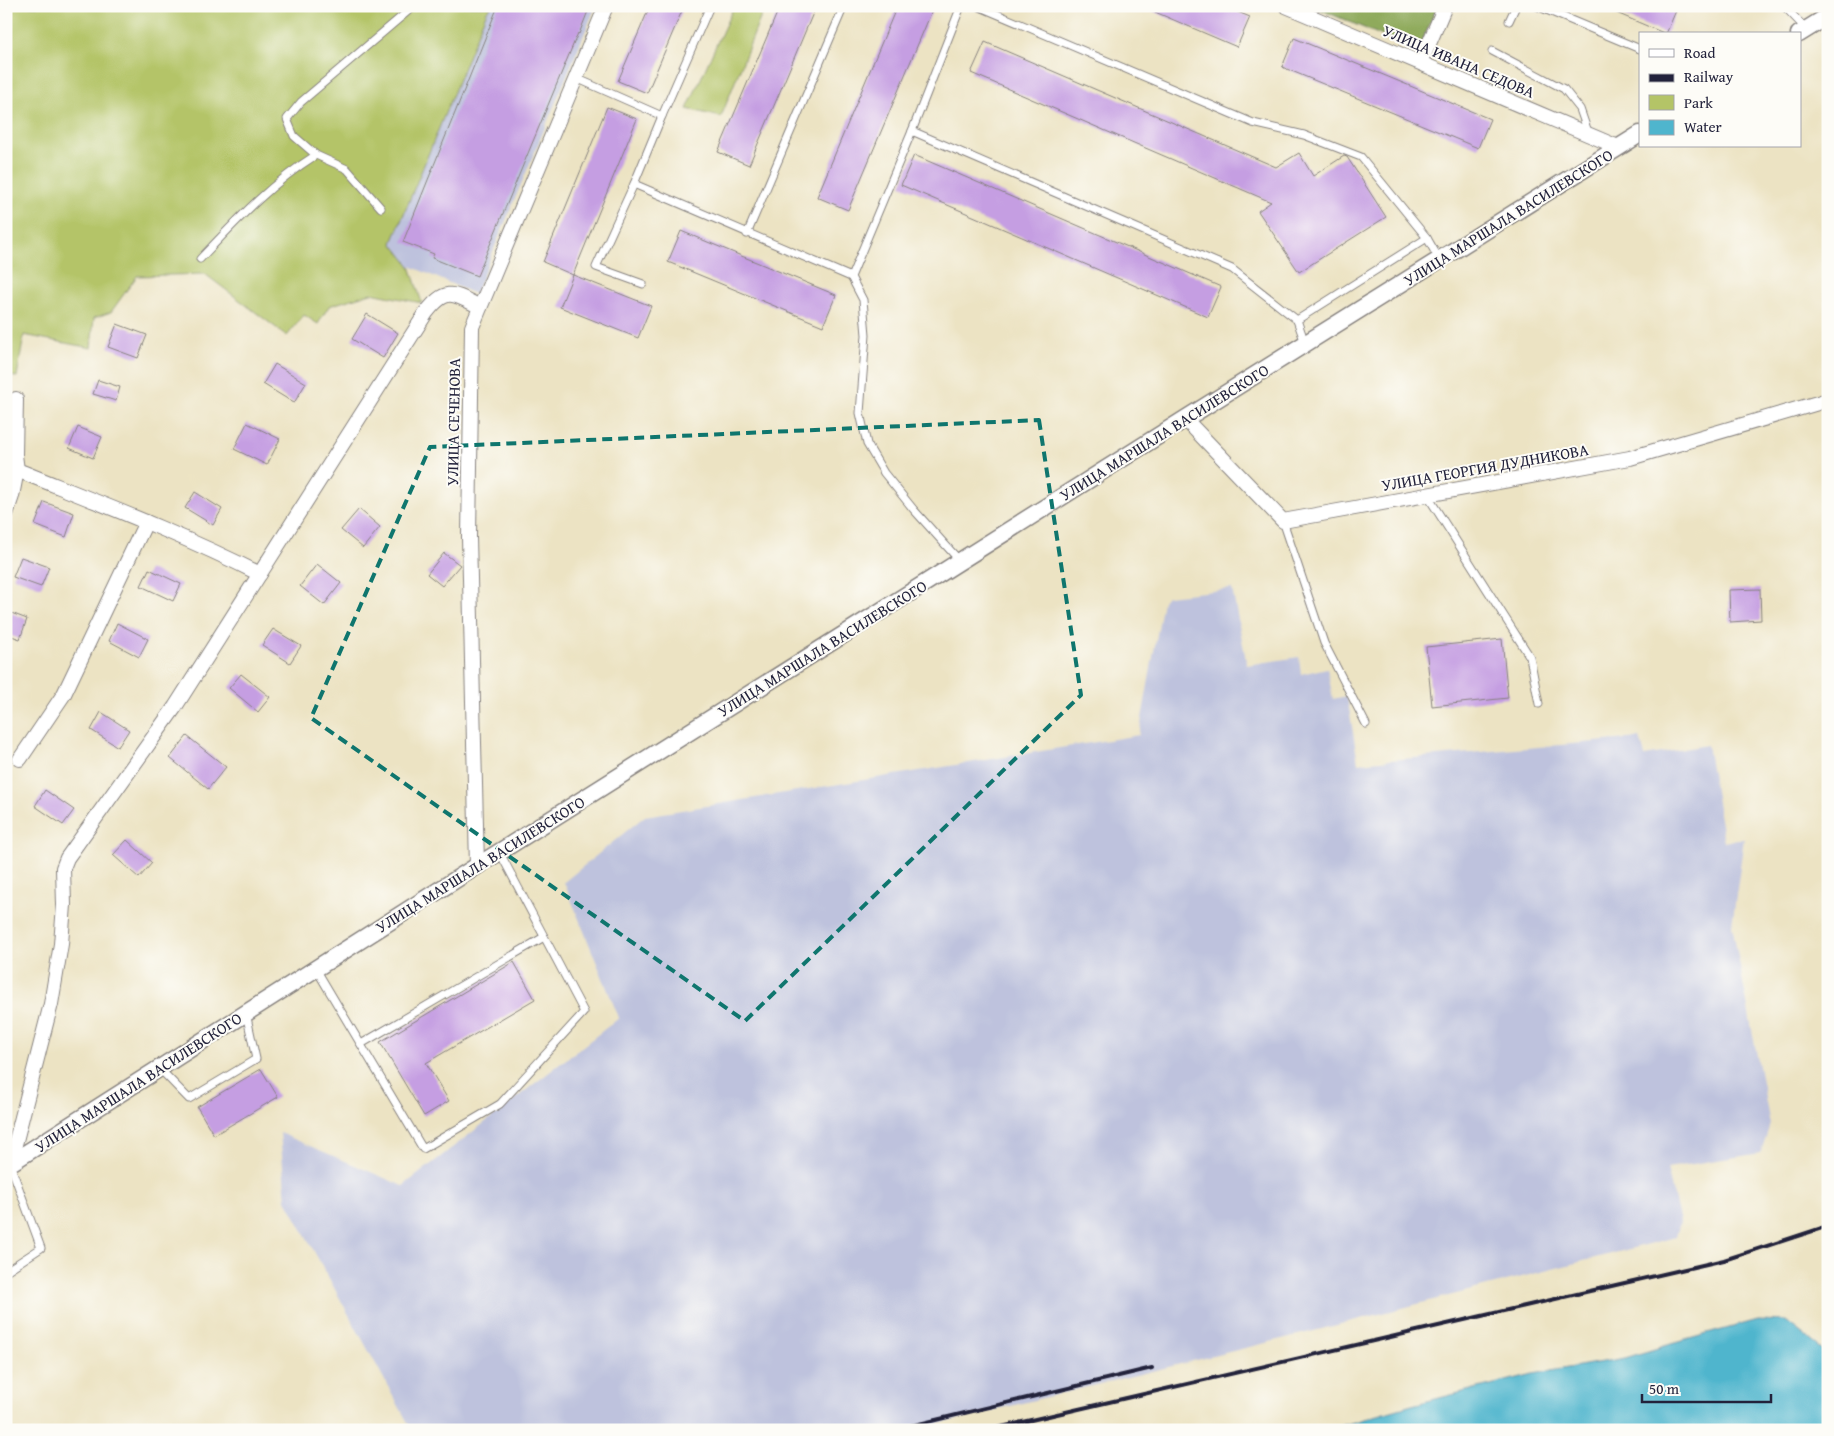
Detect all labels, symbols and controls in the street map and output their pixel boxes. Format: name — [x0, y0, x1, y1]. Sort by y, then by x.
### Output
street label: УЛИЦА ИВАНА СЕДОВА — [1379, 18, 1539, 104]
legend — [1639, 32, 1802, 148]
text: Road — [1684, 42, 1715, 63]
text: Railway — [1684, 66, 1734, 87]
text: Park — [1684, 92, 1713, 113]
text: Water — [1684, 116, 1722, 137]
street label: УЛИЦА МАРШАЛА ВАСИЛЕВСКОГО — [1399, 142, 1618, 292]
street label: УЛИЦА МАРШАЛА ВАСИЛЕВСКОГО — [1055, 357, 1274, 507]
street label: УЛИЦА СЕЧЕНОВА — [440, 358, 466, 486]
street label: УЛИЦА ГЕОРГИЯ ДУДНИКОВА — [1380, 437, 1591, 497]
street label: УЛИЦА МАРШАЛА ВАСИЛЕВСКОГО — [713, 573, 932, 723]
street label: УЛИЦА МАРШАЛА ВАСИЛЕВСКОГО — [371, 789, 590, 939]
street label: УЛИЦА МАРШАЛА ВАСИЛЕВСКОГО — [30, 1006, 247, 1158]
scale bar — [1642, 1371, 1770, 1403]
text: 50 m — [1649, 1378, 1680, 1399]

